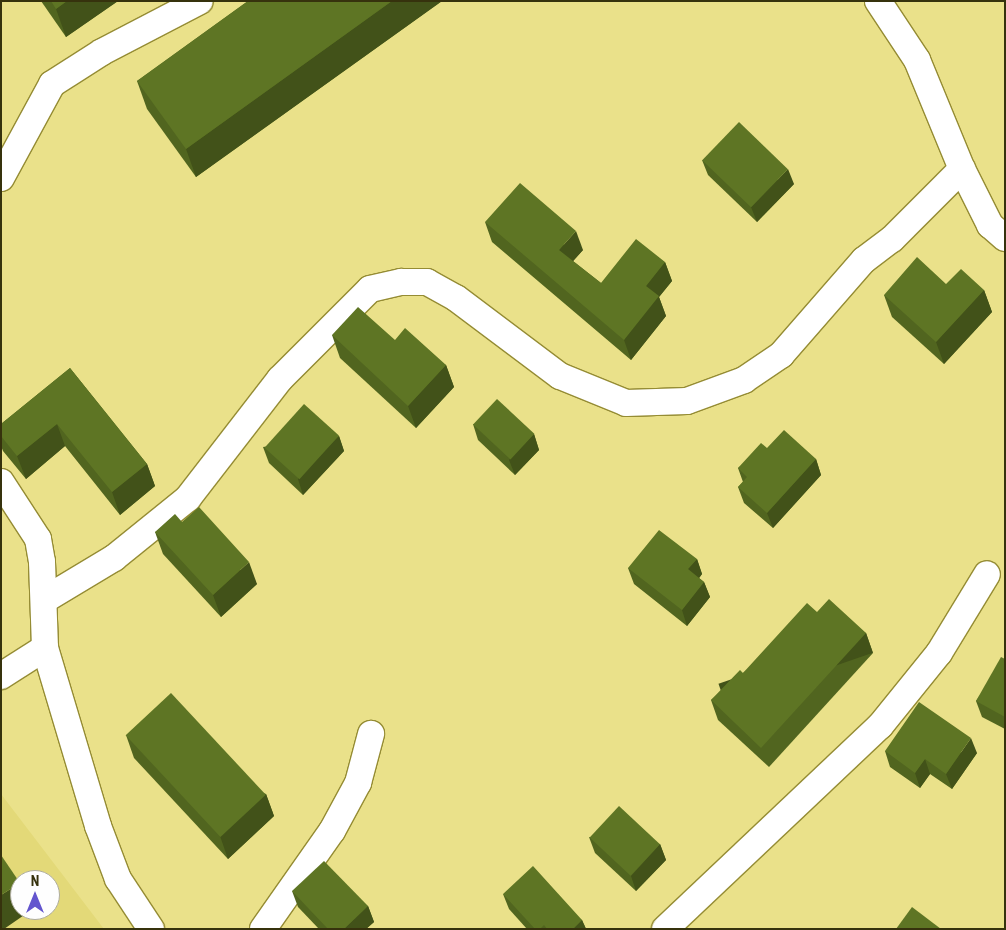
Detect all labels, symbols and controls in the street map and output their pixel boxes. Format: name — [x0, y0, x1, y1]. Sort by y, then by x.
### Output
north arrow — [10, 870, 60, 920]
text: N — [31, 873, 39, 889]

